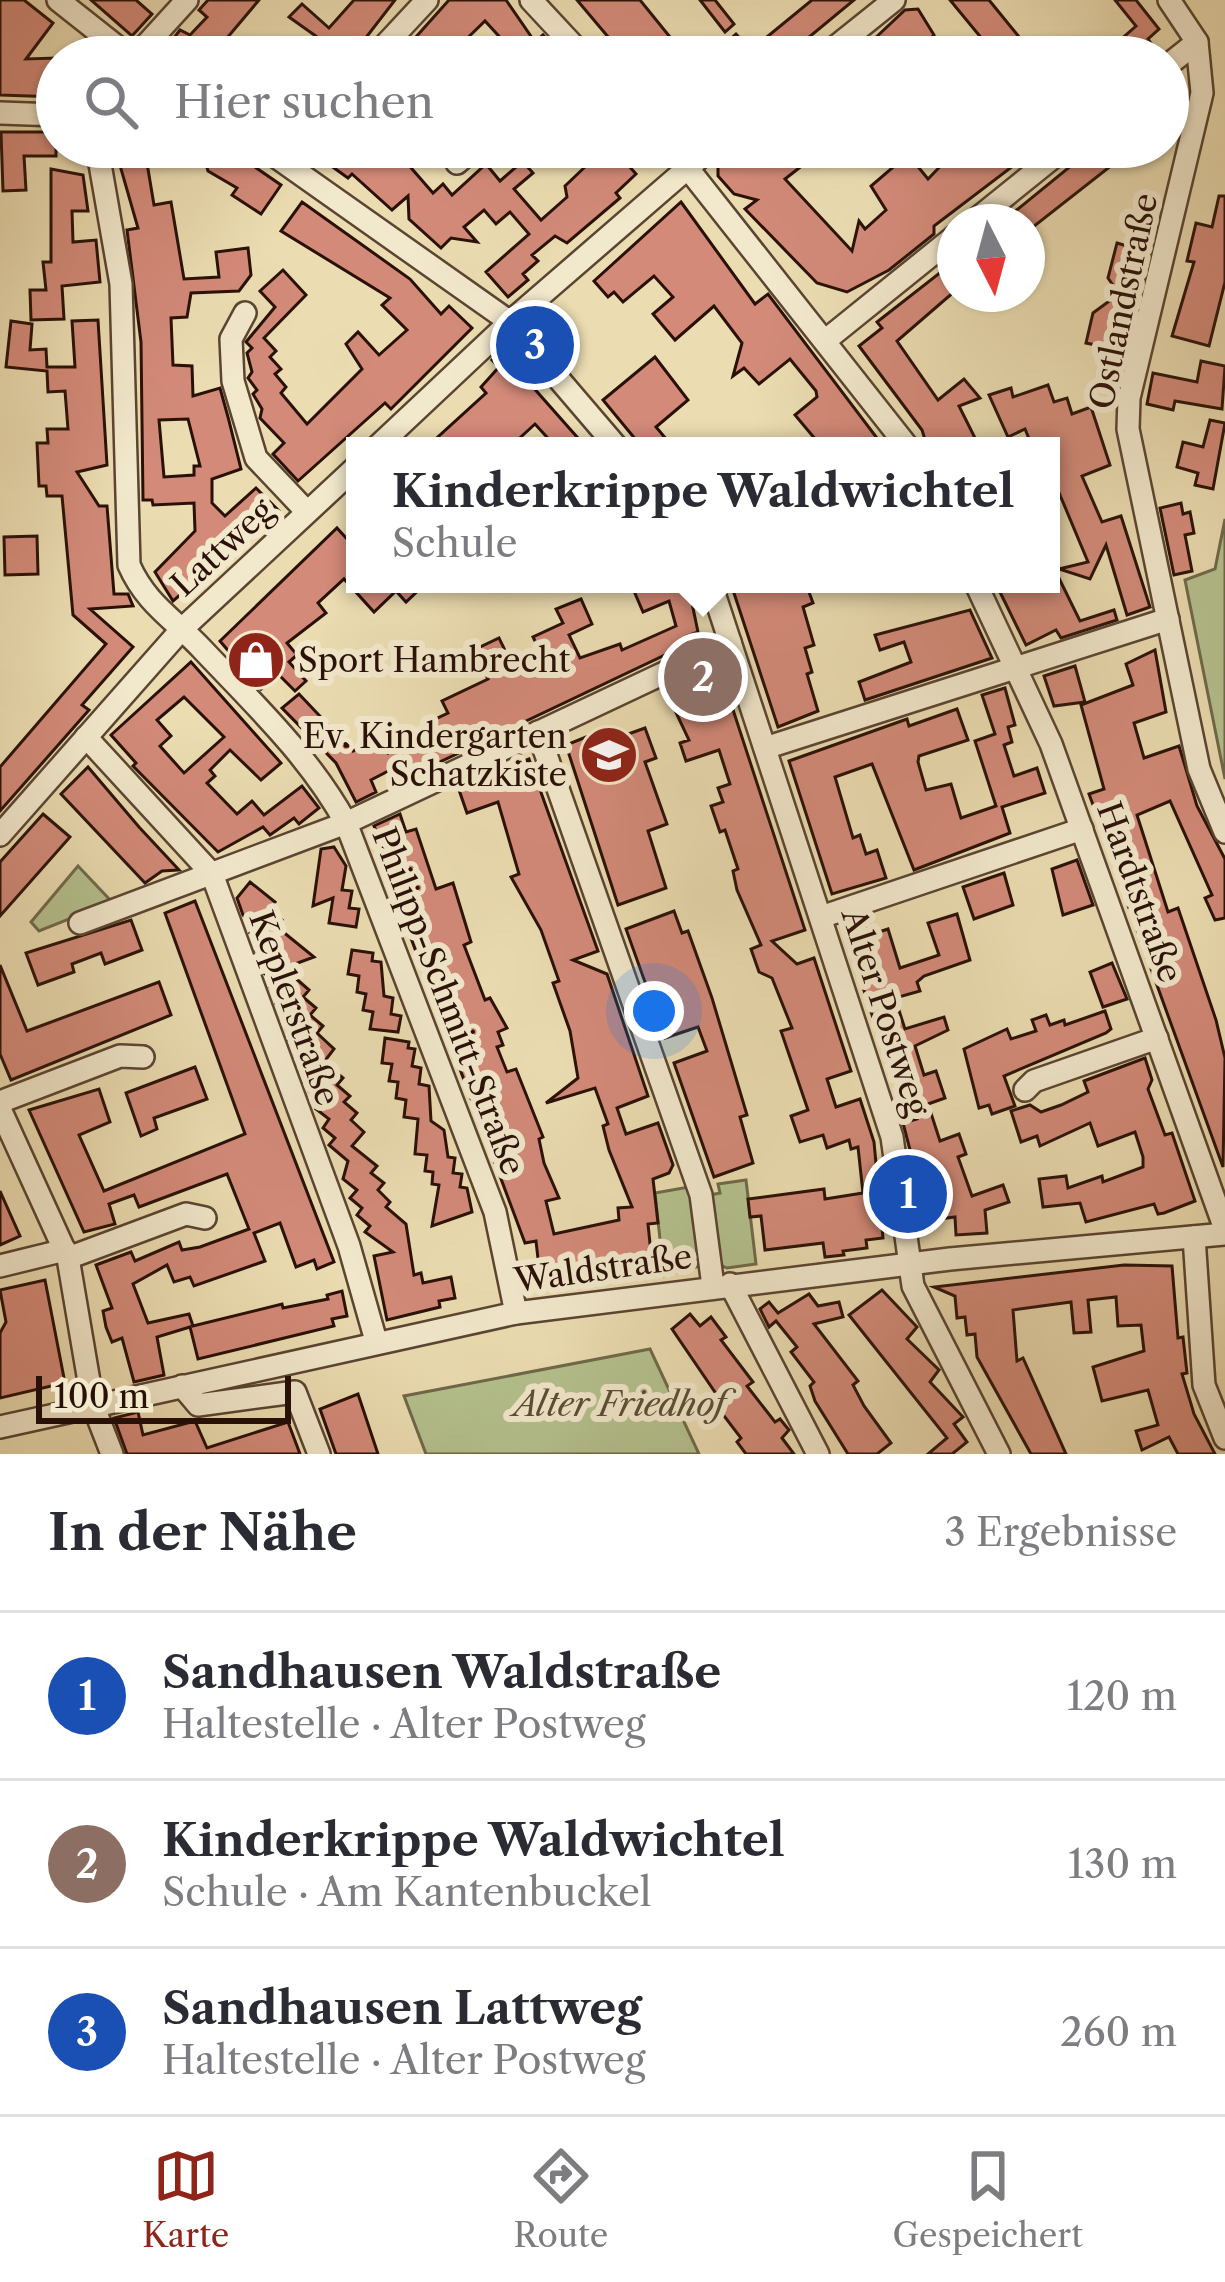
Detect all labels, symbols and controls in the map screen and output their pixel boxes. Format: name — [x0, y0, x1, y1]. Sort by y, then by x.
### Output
search box — [36, 36, 1189, 168]
icon: search — [78, 69, 144, 135]
text: Hier suchen — [174, 74, 434, 130]
street label: Ostlandstraße — [1081, 189, 1166, 413]
north arrow — [937, 204, 1045, 312]
pin: 3 — [496, 300, 574, 390]
popup — [346, 437, 1060, 593]
text: Kinderkrippe Waldwichtel — [392, 463, 1014, 519]
street label: Lattweg — [163, 489, 282, 605]
text: Schule — [392, 519, 517, 567]
shop icon: Sport Hambrecht — [225, 629, 287, 691]
pin: 2 — [664, 632, 742, 722]
place label: Sport Hambrecht — [298, 640, 571, 681]
place label: Ev. Kindergarten Schatzkiste — [303, 716, 567, 795]
school or university icon: Ev. Kindergarten Schatzkiste — [578, 724, 640, 786]
street label: Hardtstraße — [1088, 796, 1191, 988]
street label: Philipp-Schmitt-Straße — [363, 822, 534, 1181]
street label: Alter Postweg — [832, 902, 939, 1122]
street label: Keplerstraße — [240, 905, 349, 1111]
your location — [624, 981, 684, 1041]
pin: 1 — [869, 1149, 947, 1239]
street label: Waldstraße — [511, 1236, 695, 1301]
scale bar — [36, 1370, 291, 1423]
text: 100 m — [54, 1376, 149, 1417]
park label: Alter Friedhof — [508, 1384, 736, 1425]
text: In der Nähe — [48, 1501, 357, 1563]
text: 3 Ergebnisse — [944, 1508, 1177, 1556]
text: Sandhausen Waldstraße — [162, 1644, 721, 1700]
text: 1 — [78, 1672, 96, 1720]
text: 120 m — [1067, 1672, 1177, 1720]
text: Haltestelle · Alter Postweg — [162, 1700, 646, 1748]
text: Kinderkrippe Waldwichtel — [162, 1812, 785, 1868]
text: 2 — [75, 1840, 99, 1888]
text: 130 m — [1068, 1840, 1177, 1888]
text: Schule · Am Kantenbuckel — [162, 1868, 651, 1916]
text: Sandhausen Lattweg — [162, 1980, 642, 2036]
text: 3 — [76, 2008, 98, 2056]
text: 260 m — [1060, 2008, 1177, 2056]
text: Haltestelle · Alter Postweg — [162, 2036, 646, 2084]
tab: Karte — [142, 2143, 229, 2256]
tab: Route — [514, 2143, 608, 2256]
tab: Gespeichert — [892, 2143, 1083, 2256]

